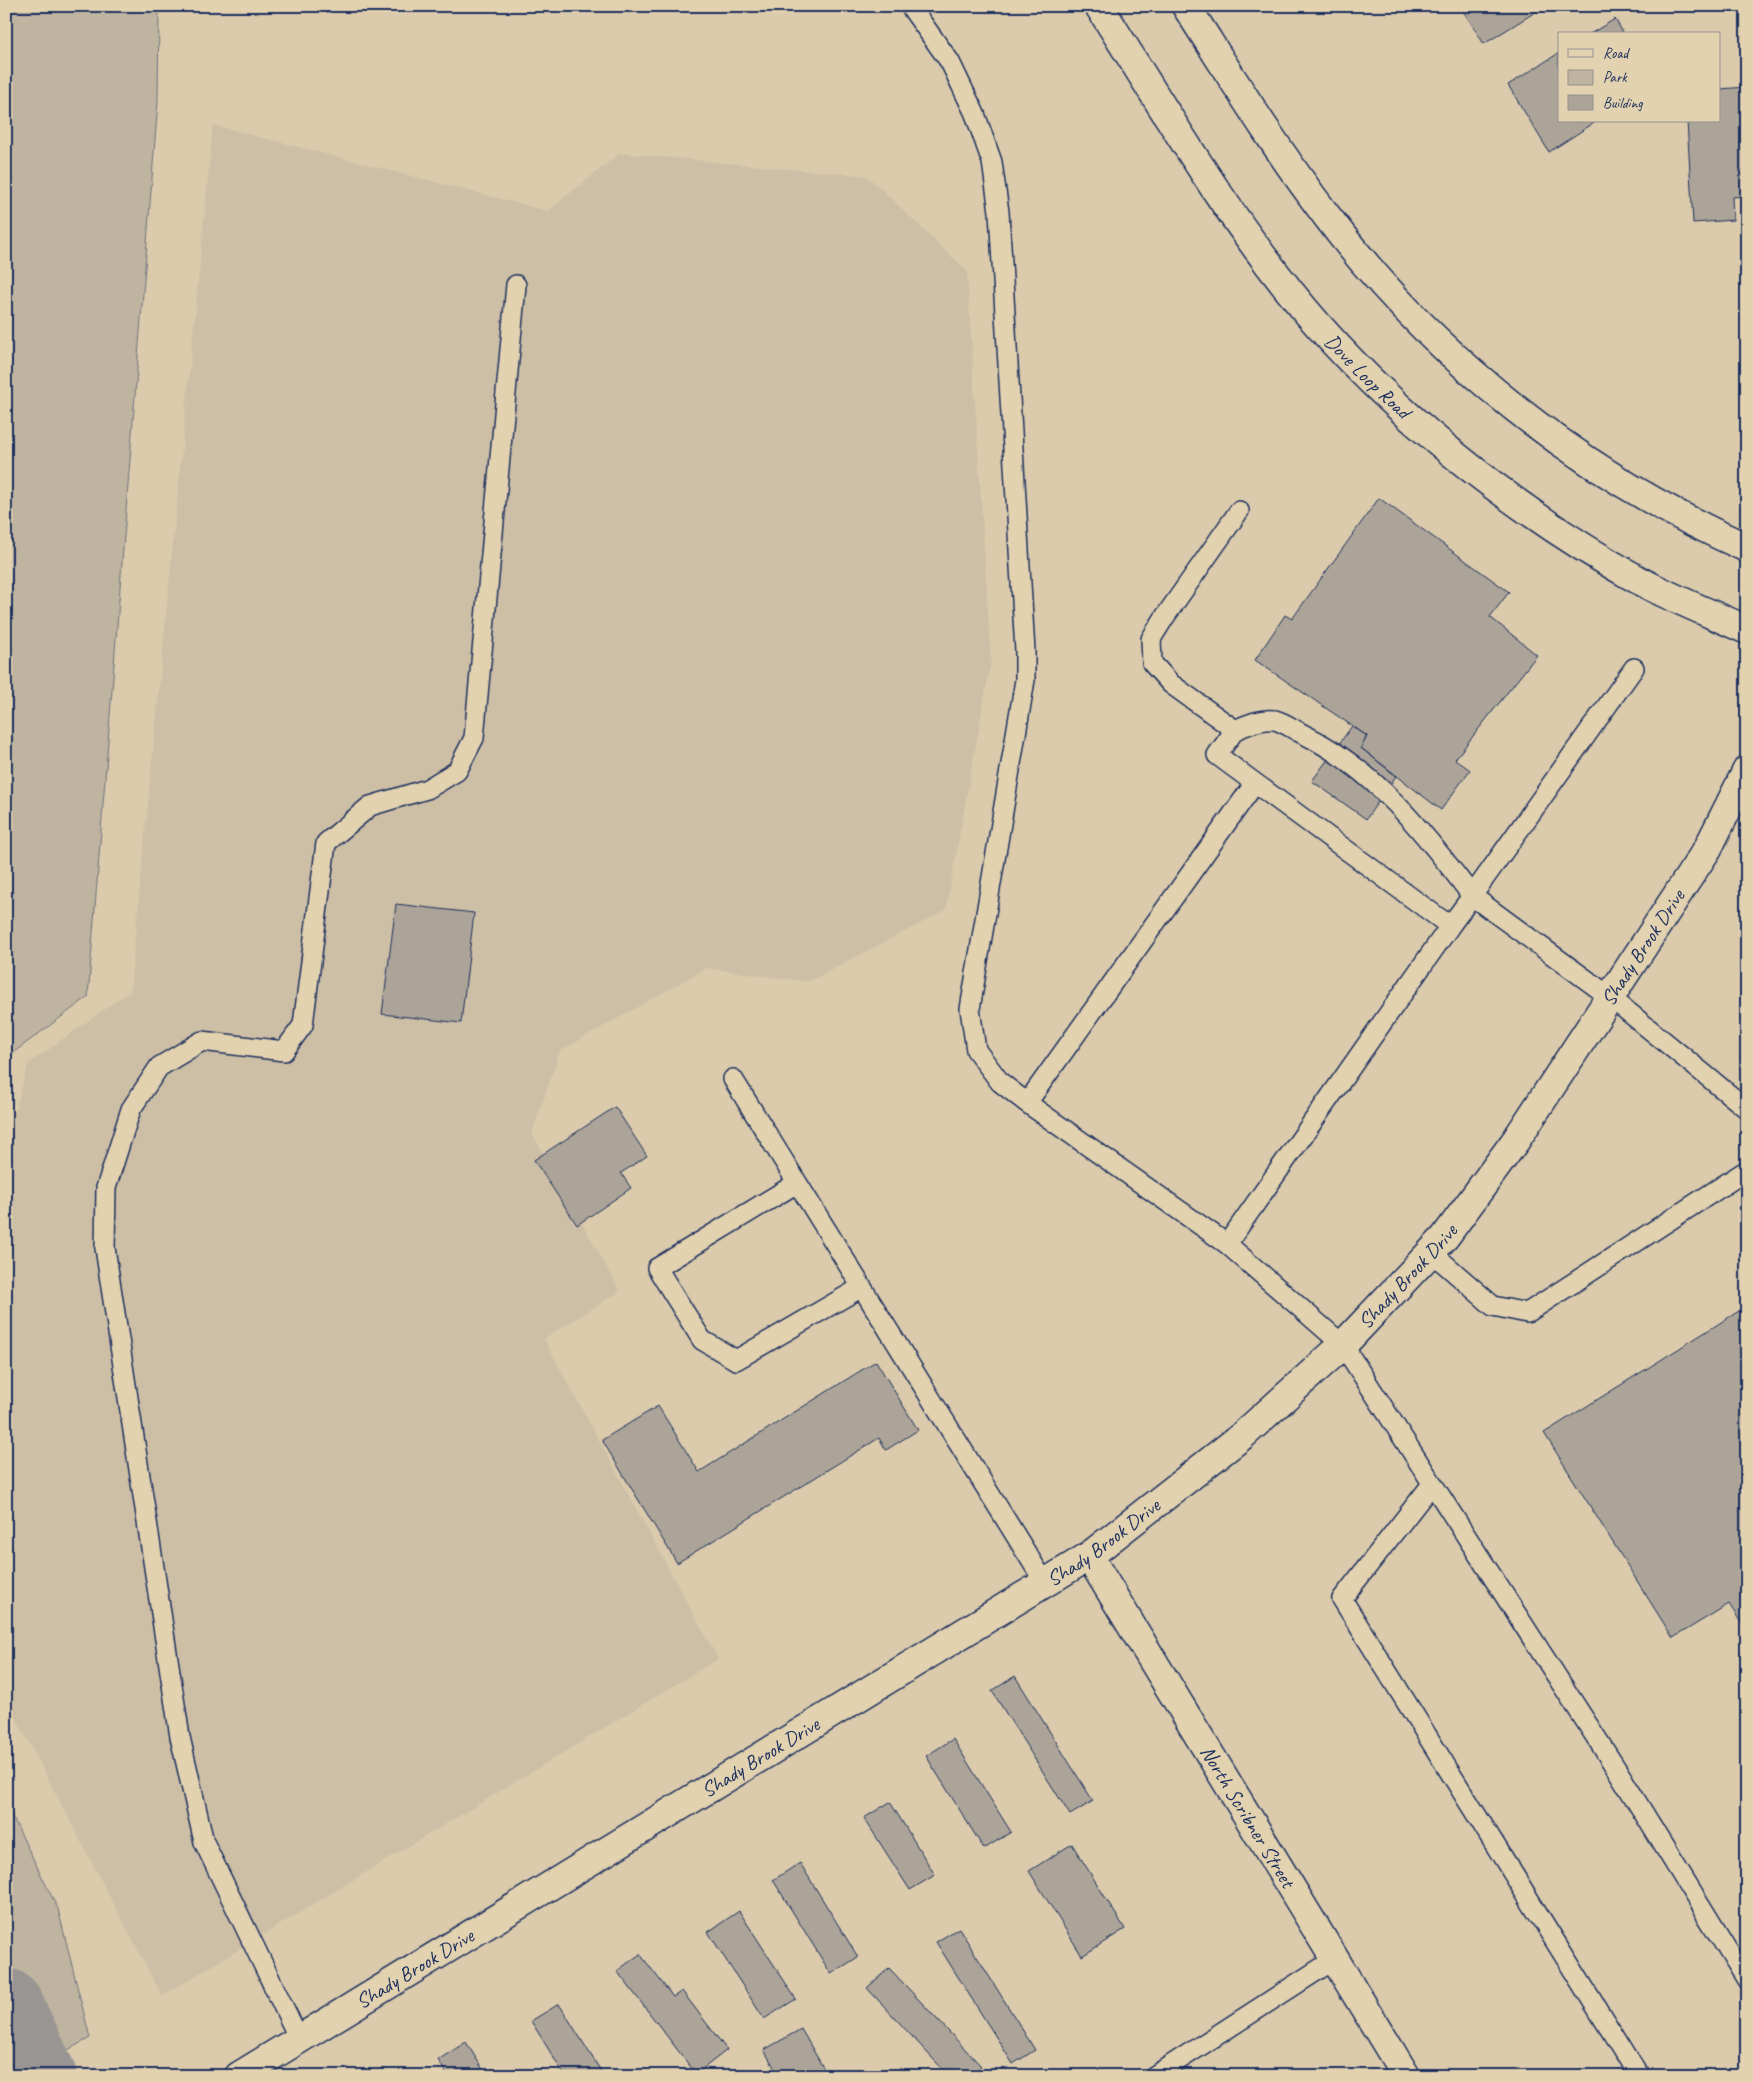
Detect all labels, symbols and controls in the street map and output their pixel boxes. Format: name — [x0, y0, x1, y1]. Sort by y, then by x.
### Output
legend — [1558, 32, 1720, 122]
text: Road — [1603, 44, 1630, 63]
text: Park — [1603, 68, 1628, 87]
text: Building — [1603, 94, 1643, 113]
street label: Dove Loop Road — [1319, 328, 1418, 426]
street label: Shady Brook Drive — [1595, 884, 1691, 1010]
street label: Shady Brook Drive — [1352, 1218, 1464, 1334]
street label: Shady Brook Drive — [1042, 1492, 1166, 1592]
street label: Shady Brook Drive — [696, 1711, 825, 1803]
street label: North Scribner Street — [1195, 1741, 1302, 1894]
street label: Shady Brook Drive — [351, 1922, 480, 2014]

